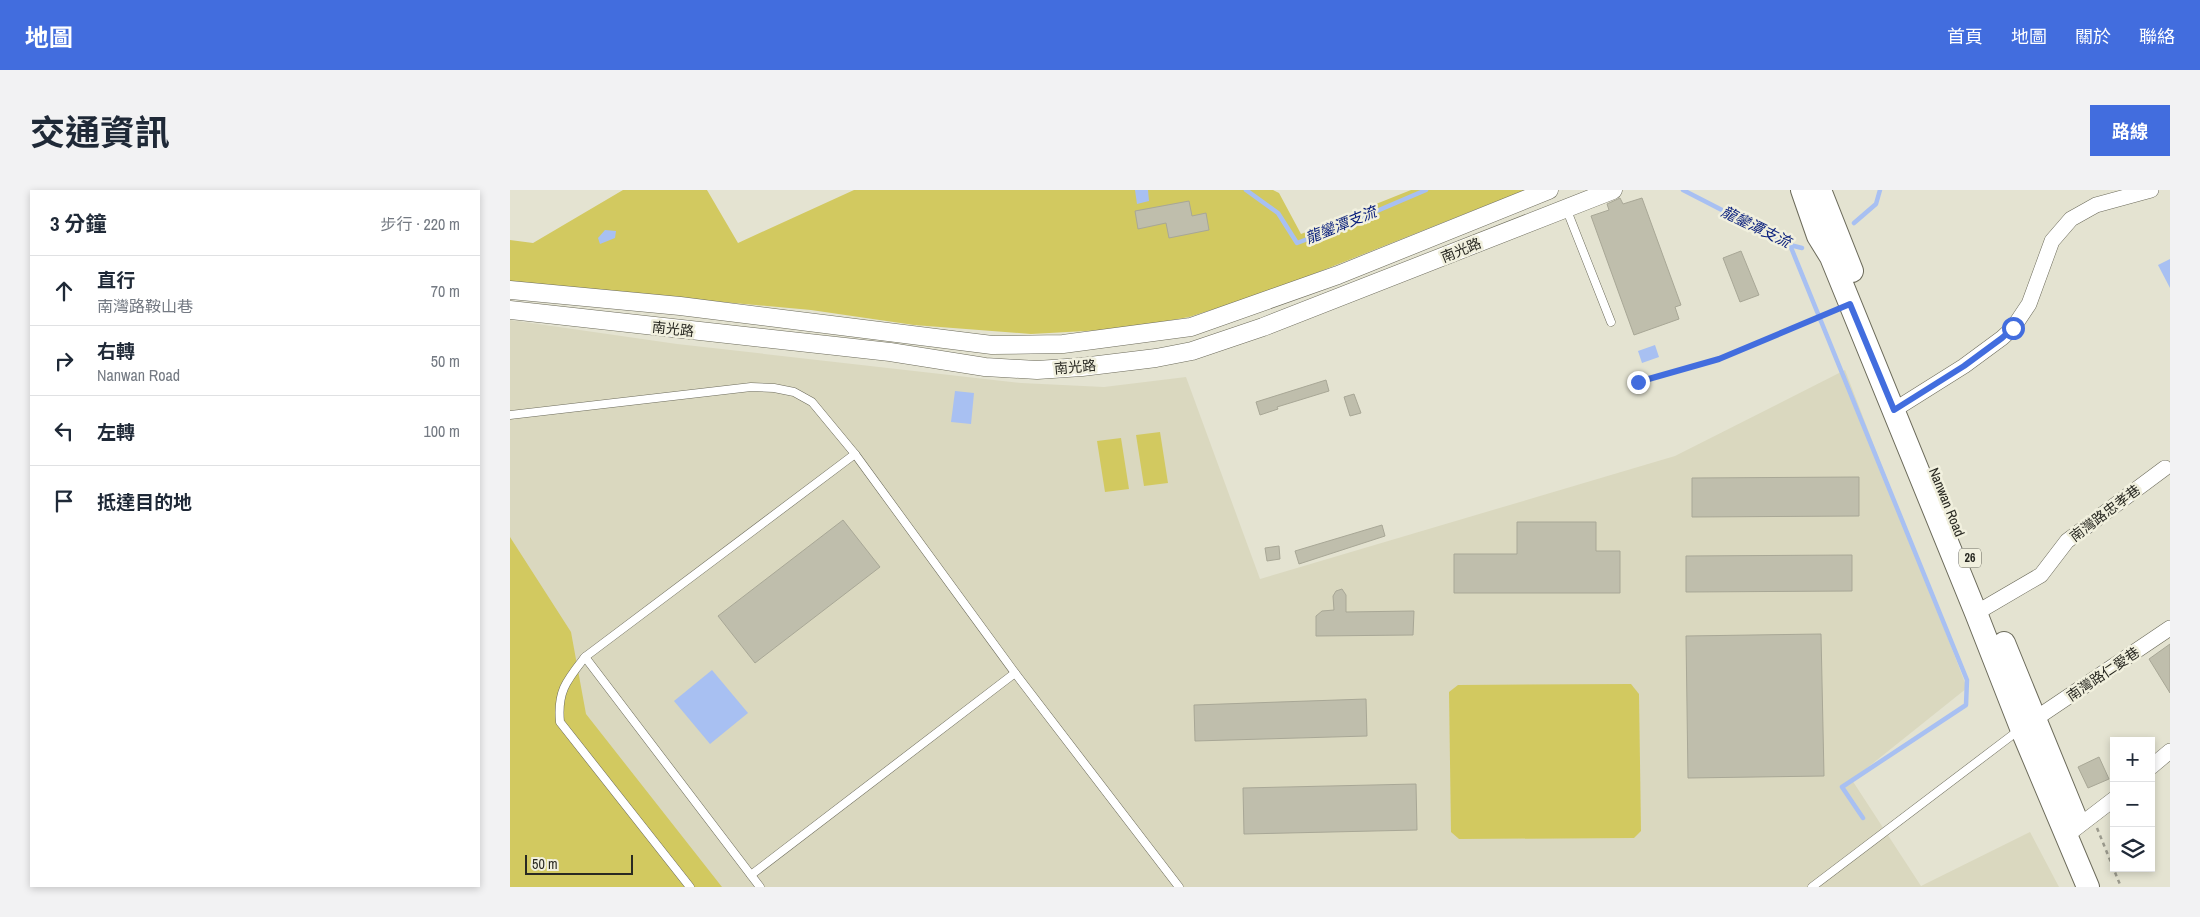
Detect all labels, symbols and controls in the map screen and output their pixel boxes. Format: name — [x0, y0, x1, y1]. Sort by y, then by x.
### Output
text: 地圖 — [25, 21, 73, 53]
text: 首頁 — [1947, 24, 1983, 49]
text: 地圖 — [2011, 24, 2047, 49]
text: 關於 — [2075, 24, 2111, 49]
text: 聯絡 — [2139, 24, 2175, 49]
button: 路線 — [2090, 105, 2170, 156]
text: 交通資訊 — [30, 109, 170, 156]
water label: 龍鑾潭支流 — [1302, 200, 1381, 248]
water label: 龍鑾潭支流 — [1718, 201, 1796, 253]
text: 3 分鐘 — [50, 209, 106, 238]
text: 步行 · 220 m — [381, 213, 460, 235]
street label: 南光路 — [1438, 234, 1484, 266]
text: 直行 — [97, 267, 135, 293]
icon: ahead — [50, 277, 78, 305]
text: 70 m — [431, 280, 460, 302]
text: 南灣路鞍山巷 — [97, 295, 193, 317]
route start — [2002, 317, 2025, 340]
street label: 南光路 — [651, 318, 695, 340]
text: 右轉 — [97, 338, 135, 364]
icon: right — [50, 347, 78, 375]
text: 50 m — [431, 350, 460, 372]
street label: 南光路 — [1053, 356, 1097, 378]
text: Nanwan Road — [97, 364, 180, 386]
route end — [1627, 371, 1650, 394]
icon: left — [50, 417, 78, 445]
text: 左轉 — [97, 419, 135, 445]
text: 100 m — [424, 420, 460, 442]
street label: Nanwan Road — [1925, 465, 1969, 539]
street label: 南灣路忠孝巷 — [2066, 481, 2144, 545]
icon: arrive — [50, 487, 78, 515]
text: 抵達目的地 — [97, 489, 192, 515]
road number: 26 — [1959, 548, 1981, 568]
street label: 南灣路仁愛巷 — [2063, 643, 2143, 705]
map controls — [2110, 737, 2155, 872]
button: + — [2110, 737, 2155, 782]
button: − — [2110, 782, 2155, 827]
button: layers — [2110, 827, 2155, 872]
scale bar — [525, 852, 632, 875]
text: 50 m — [532, 855, 558, 873]

